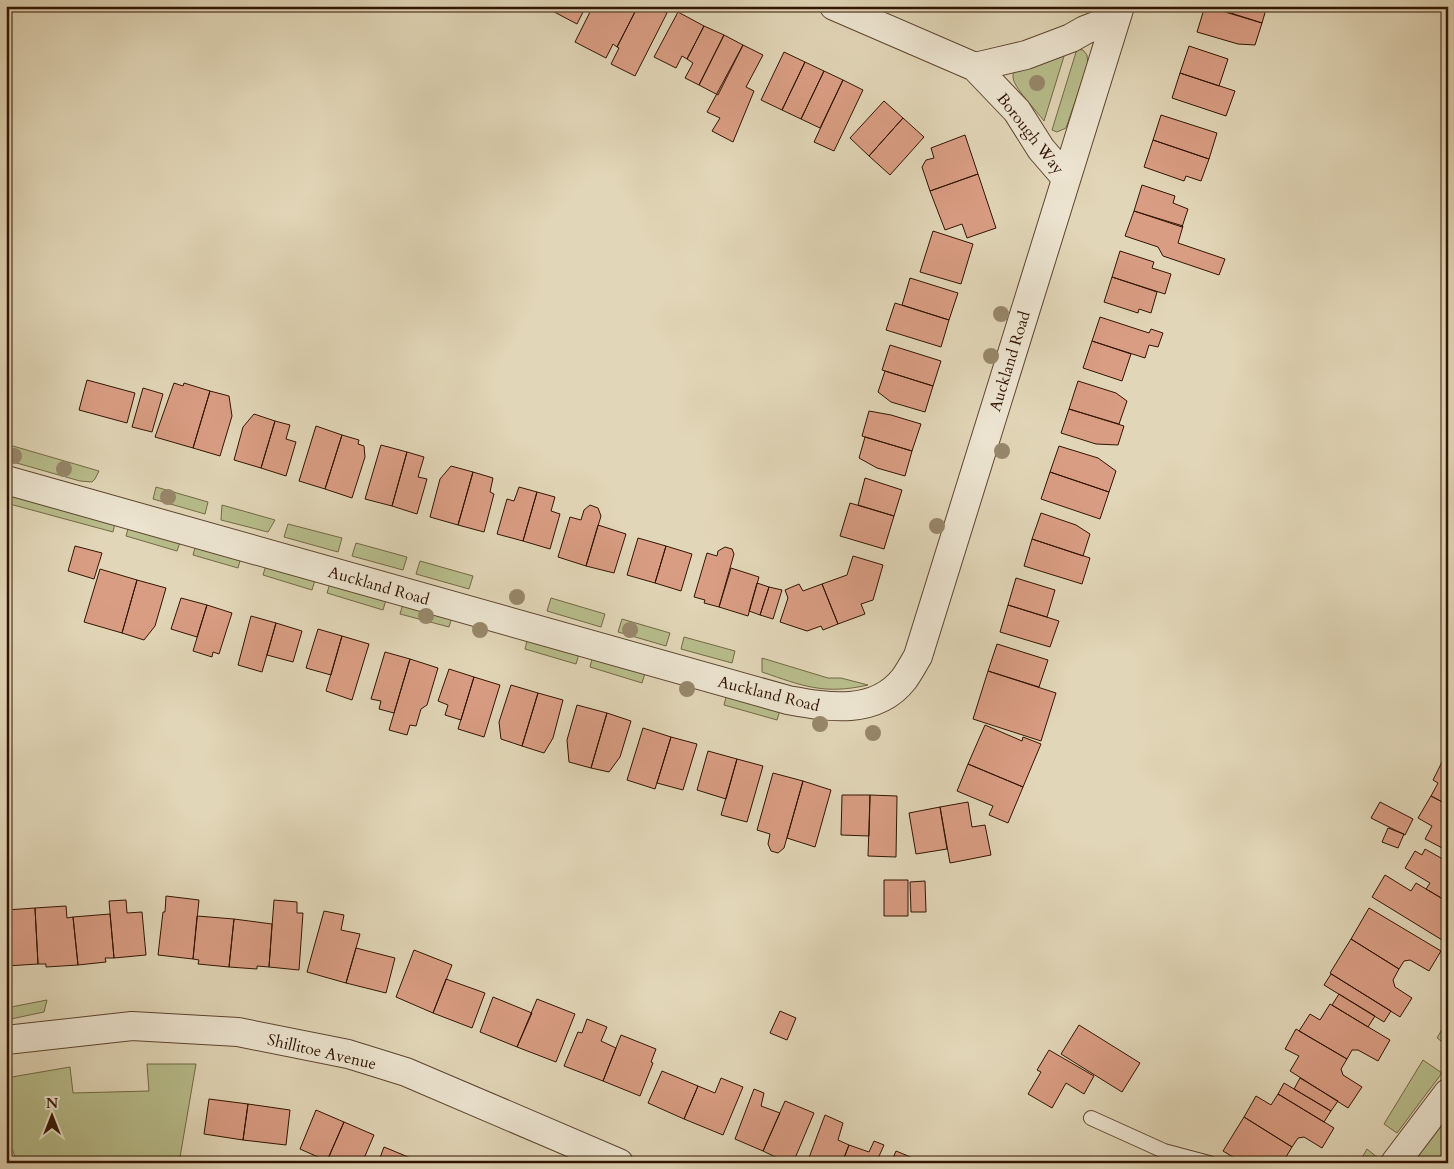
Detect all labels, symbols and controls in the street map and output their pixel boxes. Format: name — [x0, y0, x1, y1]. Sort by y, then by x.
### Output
street label: Borough Way — [991, 88, 1069, 179]
street label: Auckland Road — [984, 308, 1036, 414]
street label: Auckland Road — [326, 561, 432, 611]
street label: Auckland Road — [716, 671, 822, 717]
street label: Shillitoe Avenue — [265, 1029, 378, 1075]
north arrow — [28, 1092, 78, 1142]
text: N — [46, 1094, 58, 1113]

